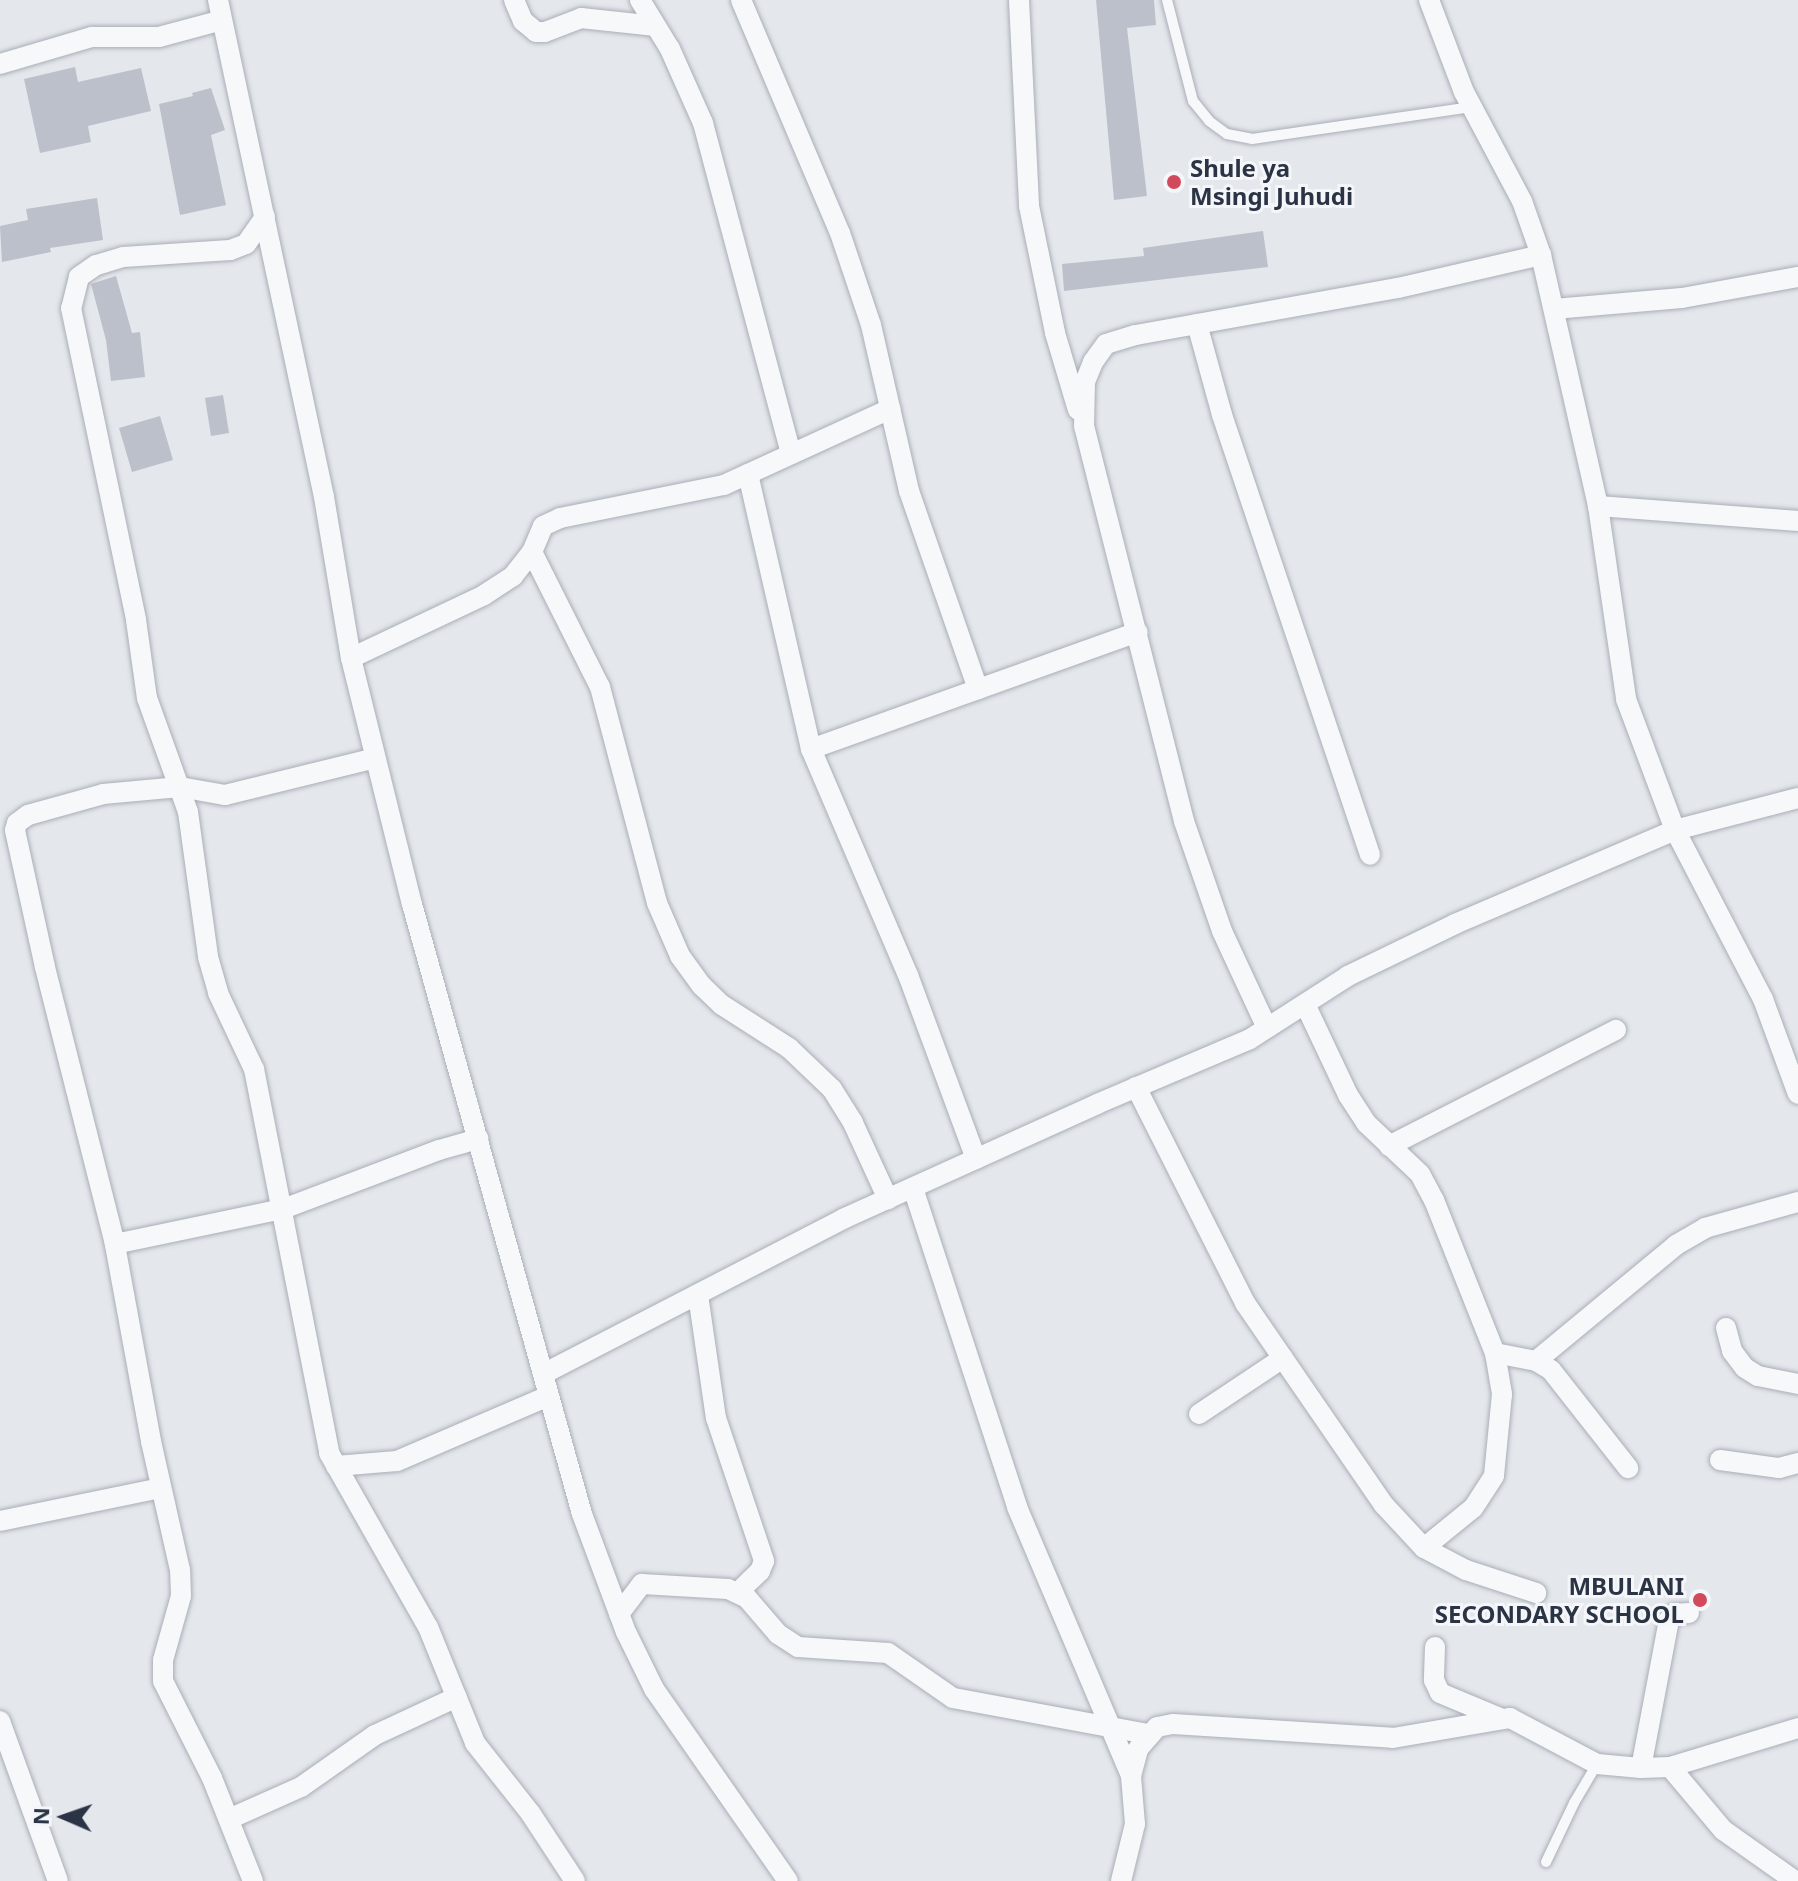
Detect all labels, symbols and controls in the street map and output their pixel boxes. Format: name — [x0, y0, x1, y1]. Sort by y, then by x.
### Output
place label: Shule ya Msingi Juhudi — [1190, 154, 1353, 210]
marker: Shule ya Msingi Juhudi — [1165, 173, 1183, 191]
place label: MBULANI SECONDARY SCHOOL — [1435, 1572, 1684, 1628]
marker: MBULANI SECONDARY SCHOOL — [1691, 1591, 1709, 1609]
north arrow — [24, 1777, 104, 1857]
text: N — [25, 1807, 55, 1826]

